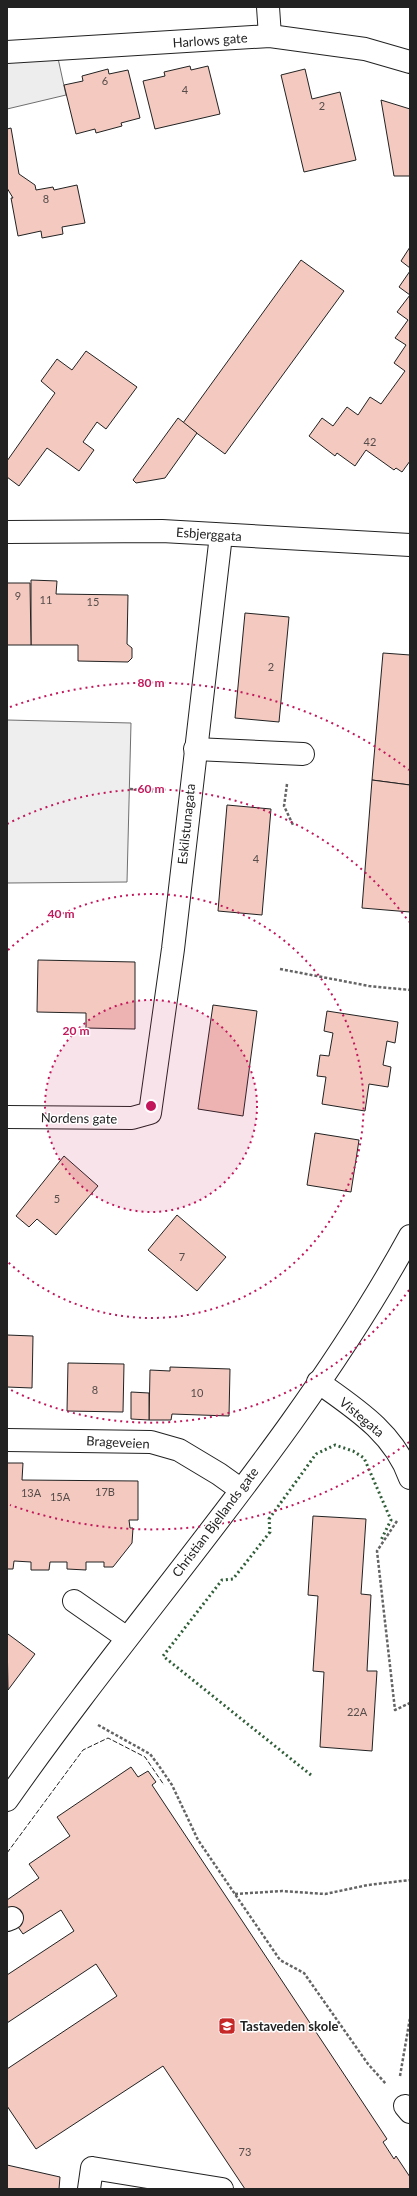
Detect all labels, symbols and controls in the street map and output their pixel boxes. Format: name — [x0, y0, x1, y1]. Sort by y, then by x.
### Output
street label: Harlows gate — [172, 29, 248, 51]
house number: 6 — [102, 74, 108, 87]
house number: 4 — [182, 83, 189, 96]
house number: 2 — [319, 99, 325, 112]
house number: 8 — [43, 192, 49, 205]
house number: 42 — [364, 435, 376, 448]
street label: Esbjerggata — [176, 524, 242, 544]
house number: 9 — [15, 589, 21, 602]
house number: 11 — [40, 593, 52, 606]
house number: 15 — [87, 595, 99, 608]
house number: 2 — [268, 660, 274, 673]
text: 80 m — [138, 675, 164, 690]
text: 60 m — [138, 781, 164, 796]
street label: Eskilstunagata — [174, 783, 198, 865]
house number: 4 — [253, 852, 260, 865]
text: 40 m — [48, 906, 74, 921]
text: 20 m — [63, 1023, 89, 1038]
centre of rings — [144, 1099, 158, 1113]
street label: Nordens gate — [41, 1109, 118, 1127]
house number: 5 — [54, 1192, 60, 1205]
house number: 7 — [179, 1250, 185, 1263]
house number: 8 — [92, 1383, 98, 1396]
house number: 10 — [191, 1386, 204, 1399]
street label: Vistegata — [336, 1394, 388, 1440]
street label: Brageveien — [86, 1432, 150, 1452]
street label: Christian Bjellands gate — [168, 1464, 262, 1580]
house number: 17B — [95, 1485, 115, 1498]
house number: 13A — [21, 1486, 42, 1499]
house number: 15A — [50, 1490, 71, 1503]
house number: 22A — [347, 1705, 368, 1718]
school or university icon: Tastaveden skole — [217, 2016, 237, 2036]
place label: Tastaveden skole — [240, 2018, 338, 2034]
house number: 73 — [239, 2145, 251, 2158]

